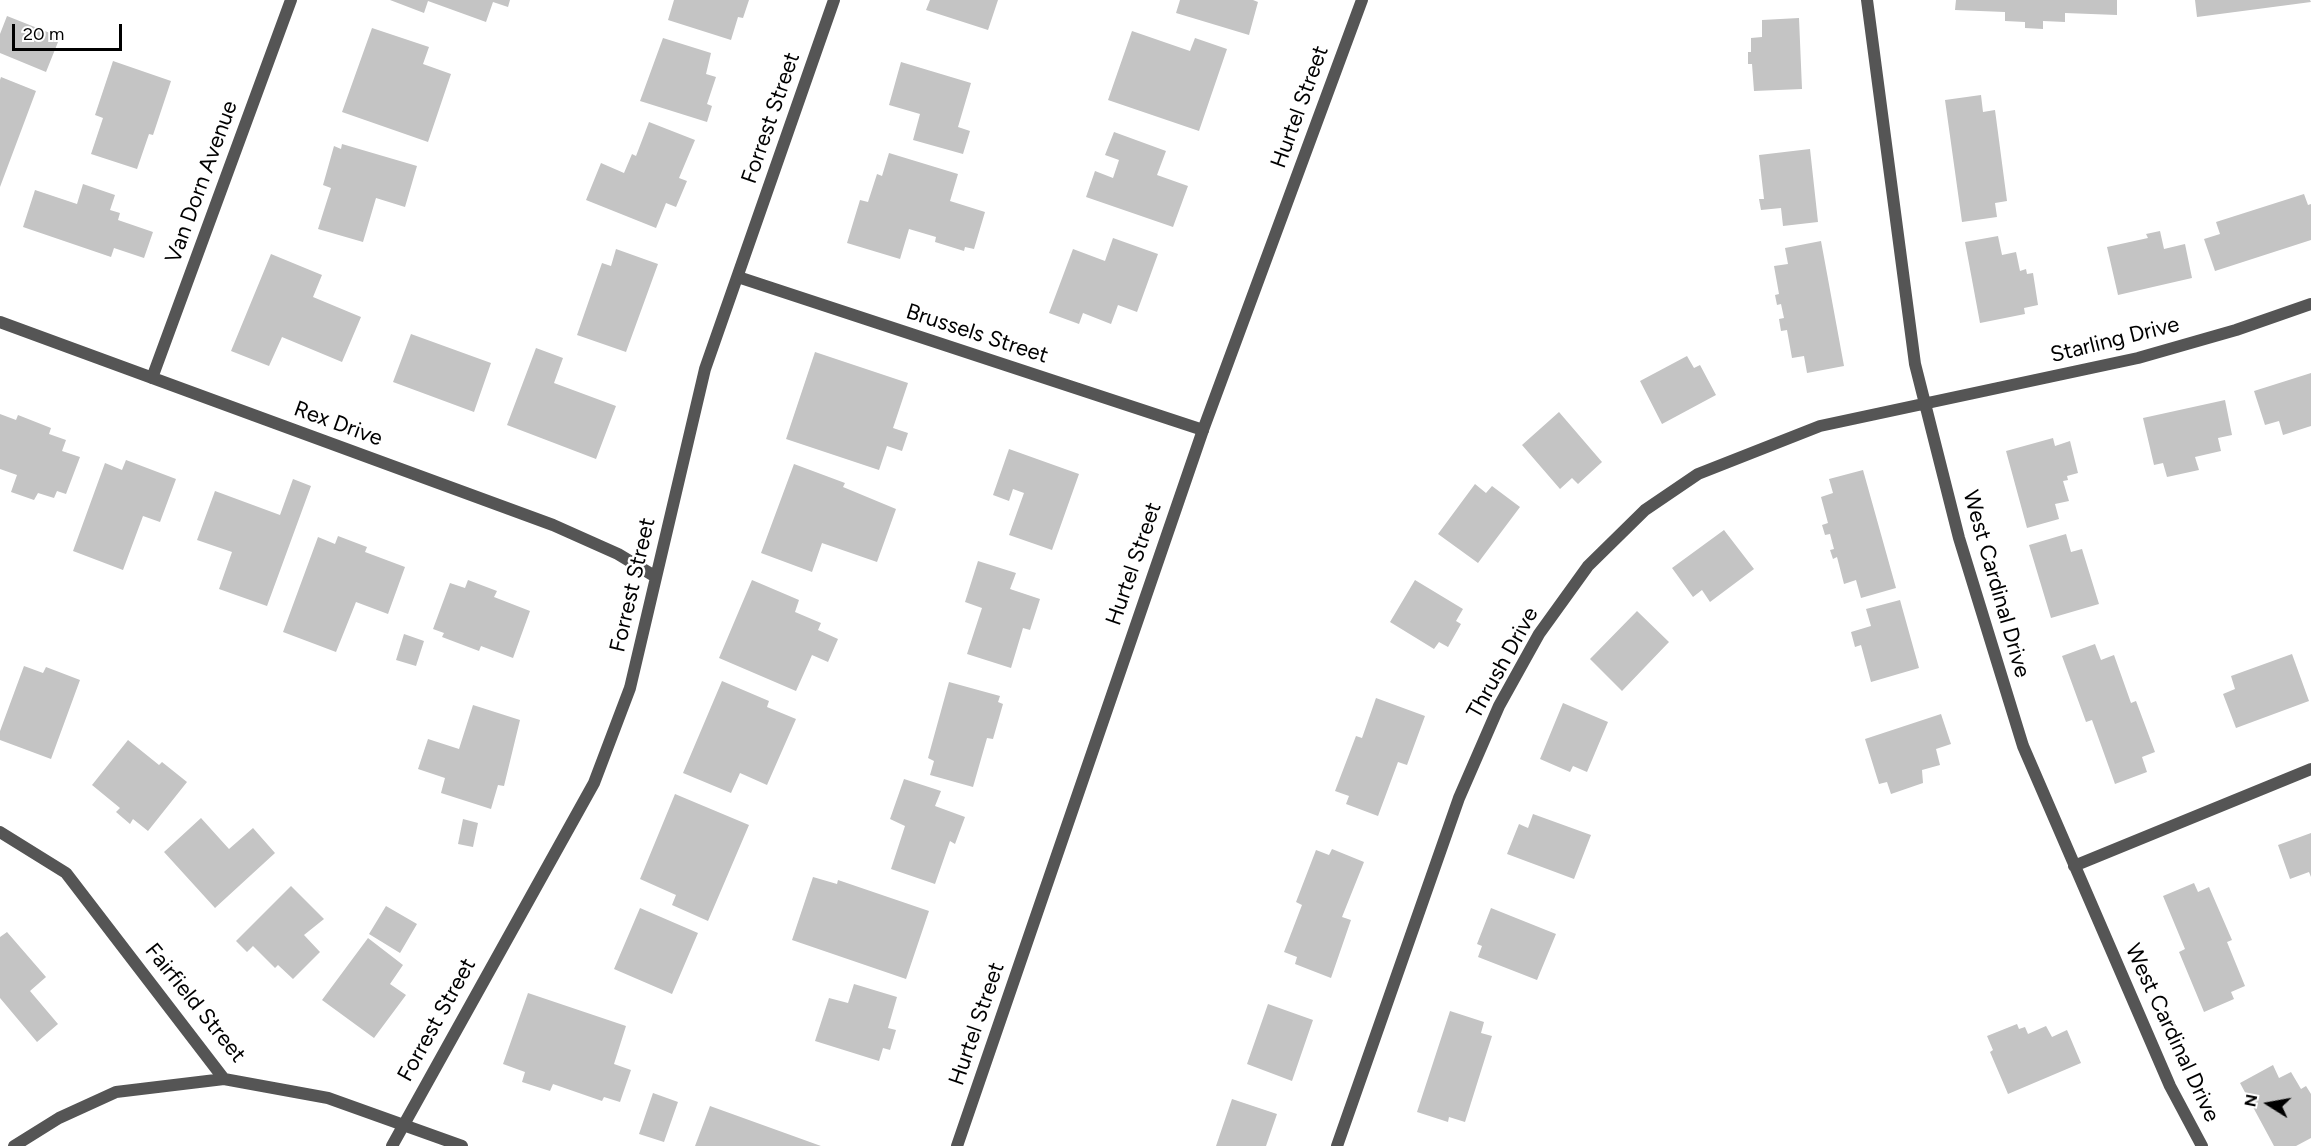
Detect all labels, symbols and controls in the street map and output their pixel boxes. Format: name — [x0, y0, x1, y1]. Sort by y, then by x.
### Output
scale bar — [15, 12, 124, 50]
text: 20 m — [23, 23, 64, 45]
street label: Hurtel Street — [1266, 42, 1334, 172]
street label: Forrest Street — [736, 49, 806, 187]
street label: Van Dorn Avenue — [160, 97, 244, 267]
street label: Brussels Street — [903, 299, 1051, 369]
street label: Starling Drive — [2048, 311, 2182, 369]
street label: Rex Drive — [290, 396, 386, 452]
street label: West Cardinal Drive — [1957, 487, 2035, 681]
street label: Hurtel Street — [1101, 499, 1167, 629]
street label: Forrest Street — [605, 515, 661, 655]
street label: Thrush Drive — [1462, 603, 1544, 723]
street label: Fairfield Street — [139, 938, 251, 1068]
street label: West Cardinal Drive — [2119, 940, 2225, 1126]
street label: Forrest Street — [392, 954, 482, 1086]
street label: Hurtel Street — [944, 959, 1010, 1089]
north arrow — [2239, 1074, 2299, 1134]
text: N — [2240, 1093, 2261, 1108]

